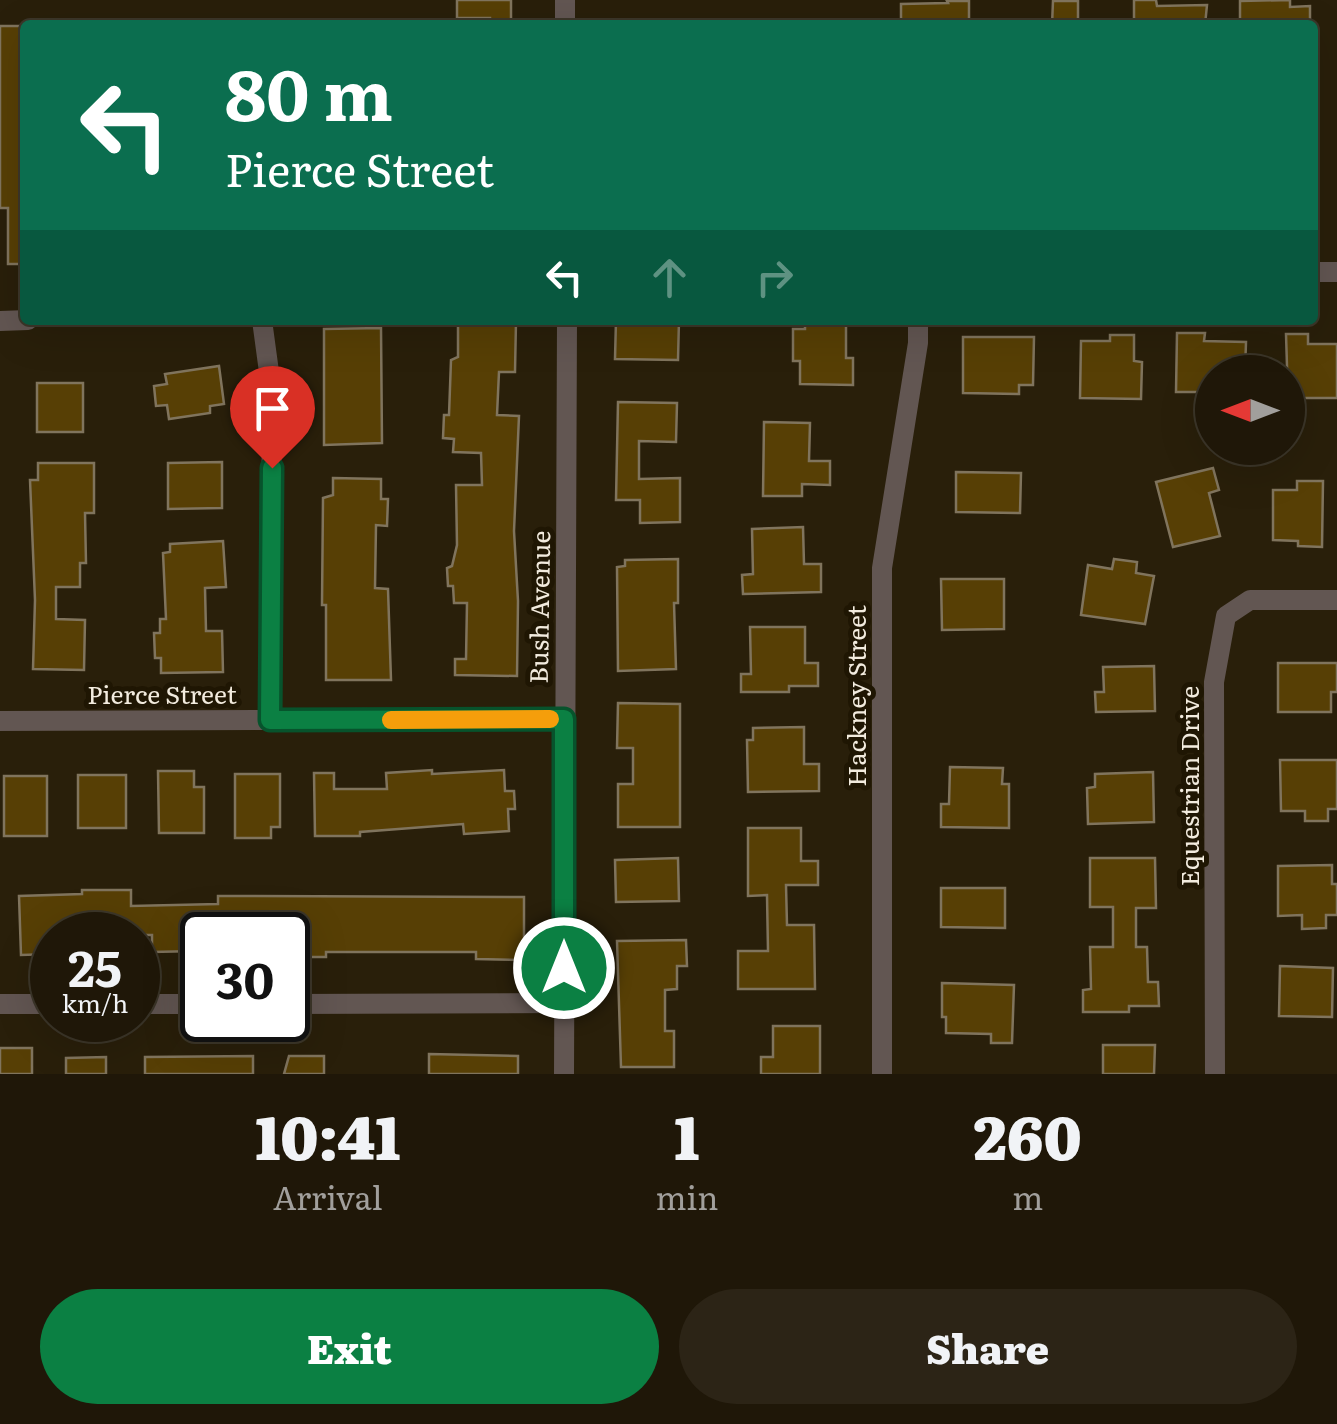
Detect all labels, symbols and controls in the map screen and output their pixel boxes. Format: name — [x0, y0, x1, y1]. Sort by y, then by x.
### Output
text: 80 m — [225, 39, 393, 143]
icon: left — [60, 60, 190, 190]
text: Pierce Street — [225, 134, 494, 201]
icon: left — [537, 250, 592, 305]
icon: ahead — [642, 250, 697, 305]
icon: right — [747, 250, 802, 305]
north arrow — [1195, 355, 1305, 465]
map controls — [1195, 355, 1305, 465]
pin — [230, 366, 315, 469]
icon: arrive — [245, 381, 300, 436]
street label: Bush Avenue — [519, 530, 558, 684]
street label: Hackney Street — [837, 605, 874, 787]
street label: Pierce Street — [87, 675, 237, 712]
street label: Equestrian Drive — [1170, 686, 1207, 886]
speed limit sign: 30 — [180, 912, 310, 1042]
position arrow — [512, 916, 616, 1020]
text: 25 — [68, 928, 122, 1002]
text: km/h — [62, 984, 128, 1021]
text: 10:41 — [255, 1089, 400, 1178]
text: 1 — [674, 1089, 699, 1178]
text: 260 — [974, 1089, 1082, 1178]
text: Arrival — [273, 1172, 382, 1220]
text: min — [655, 1172, 718, 1220]
text: m — [1012, 1172, 1043, 1220]
button: Exit — [40, 1289, 659, 1404]
button: Share — [679, 1289, 1297, 1404]

